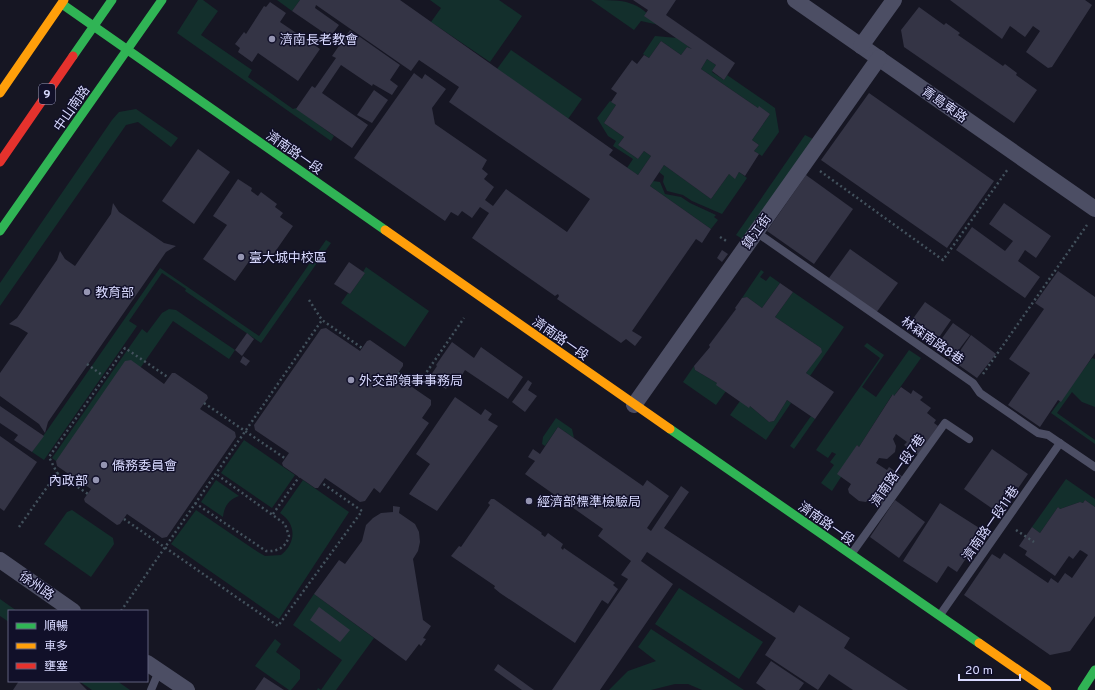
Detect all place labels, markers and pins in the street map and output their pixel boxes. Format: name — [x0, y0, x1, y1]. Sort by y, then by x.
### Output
place label: 濟南長老教會 — [280, 32, 358, 49]
marker: 濟南長老教會 — [267, 34, 277, 44]
place label: 臺大城中校區 — [249, 250, 327, 267]
marker: 臺大城中校區 — [236, 252, 246, 262]
place label: 教育部 — [95, 285, 134, 302]
marker: 教育部 — [82, 287, 92, 297]
place label: 外交部領事事務局 — [359, 373, 463, 390]
marker: 外交部領事事務局 — [346, 375, 356, 385]
place label: 僑務委員會 — [112, 459, 177, 475]
marker: 僑務委員會 — [99, 460, 109, 470]
place label: 內政部 — [49, 474, 88, 490]
marker: 內政部 — [91, 475, 101, 485]
place label: 經濟部標準檢驗局 — [537, 494, 641, 511]
marker: 經濟部標準檢驗局 — [524, 496, 534, 506]

